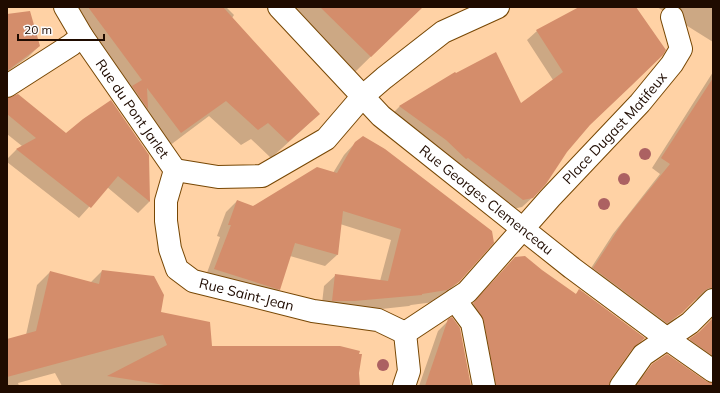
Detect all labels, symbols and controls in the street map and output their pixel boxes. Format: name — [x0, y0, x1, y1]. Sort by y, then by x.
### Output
scale bar — [18, 16, 104, 42]
text: 20 m — [24, 22, 52, 37]
street label: Rue du Pont Jarlet — [92, 56, 173, 162]
street label: Place Dugast Matifeux — [559, 68, 671, 188]
street label: Rue Georges Clemenceau — [416, 141, 557, 259]
street label: Rue Saint-Jean — [197, 274, 296, 315]

